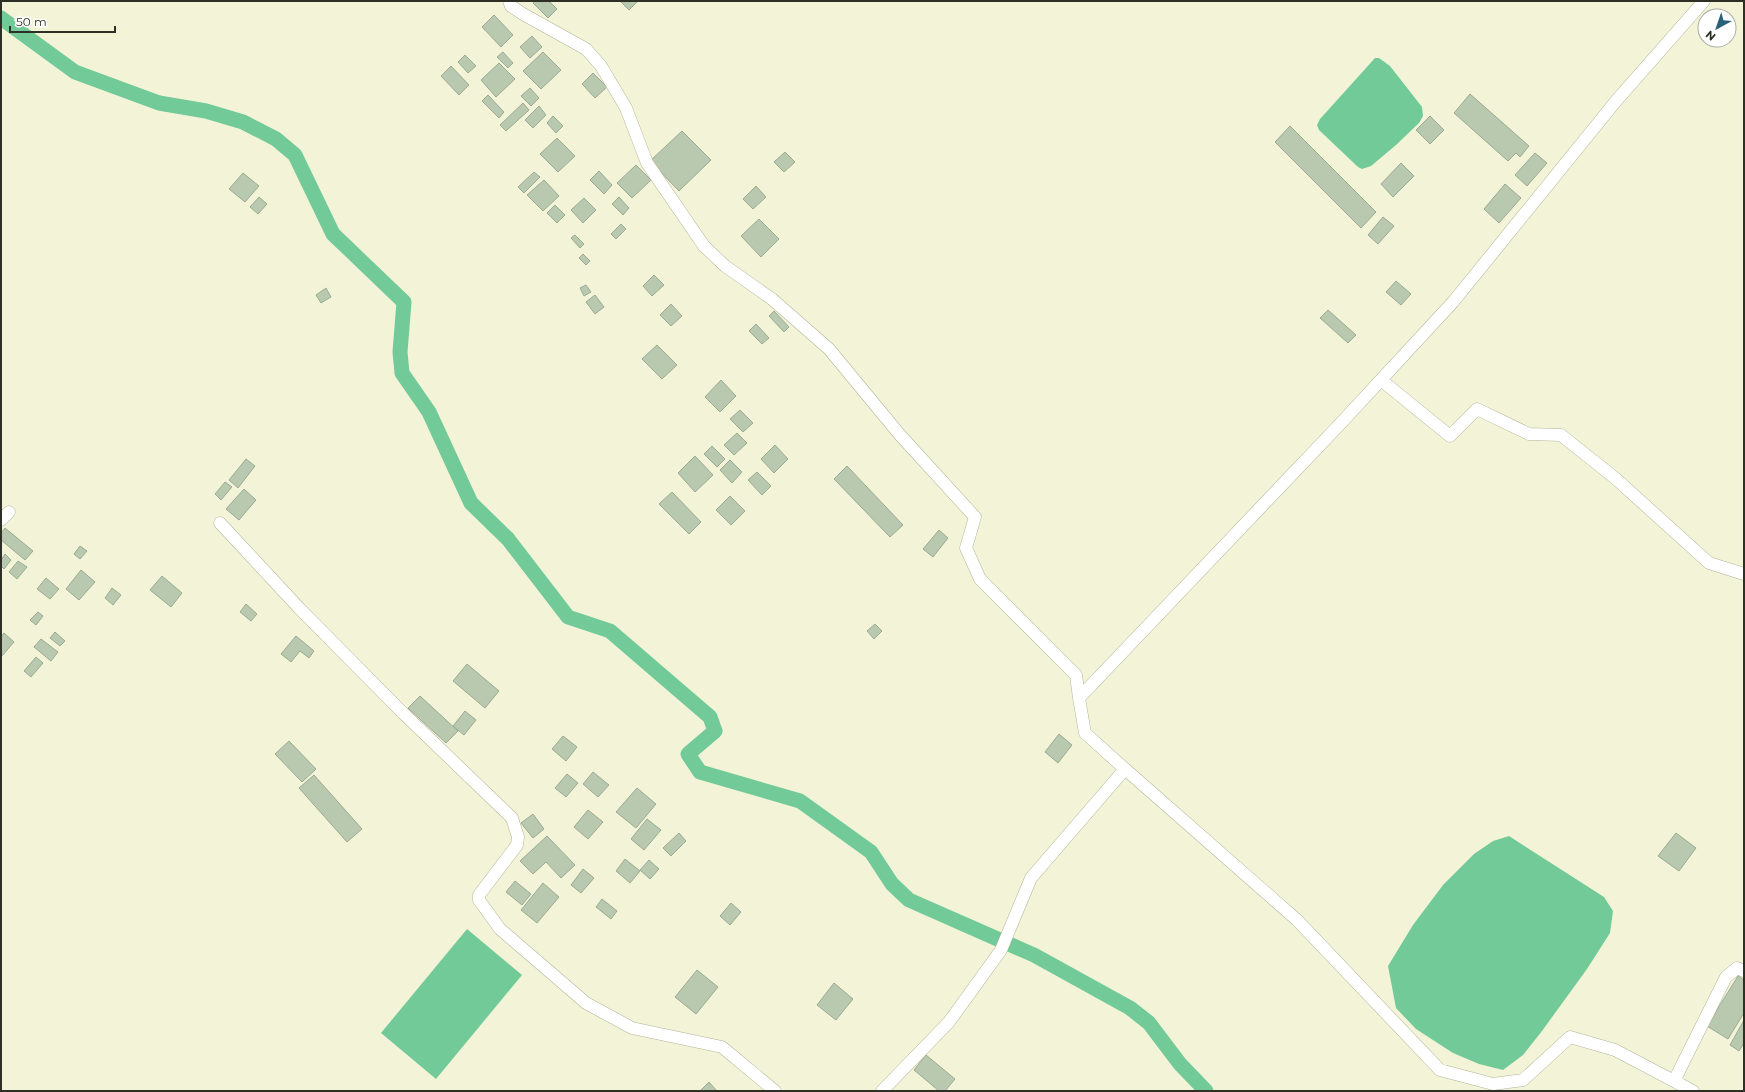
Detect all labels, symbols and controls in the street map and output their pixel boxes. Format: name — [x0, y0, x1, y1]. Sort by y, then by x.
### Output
scale bar — [10, 8, 115, 34]
north arrow — [1697, 8, 1737, 48]
text: 50 m — [16, 14, 47, 29]
text: N — [1703, 27, 1718, 44]

